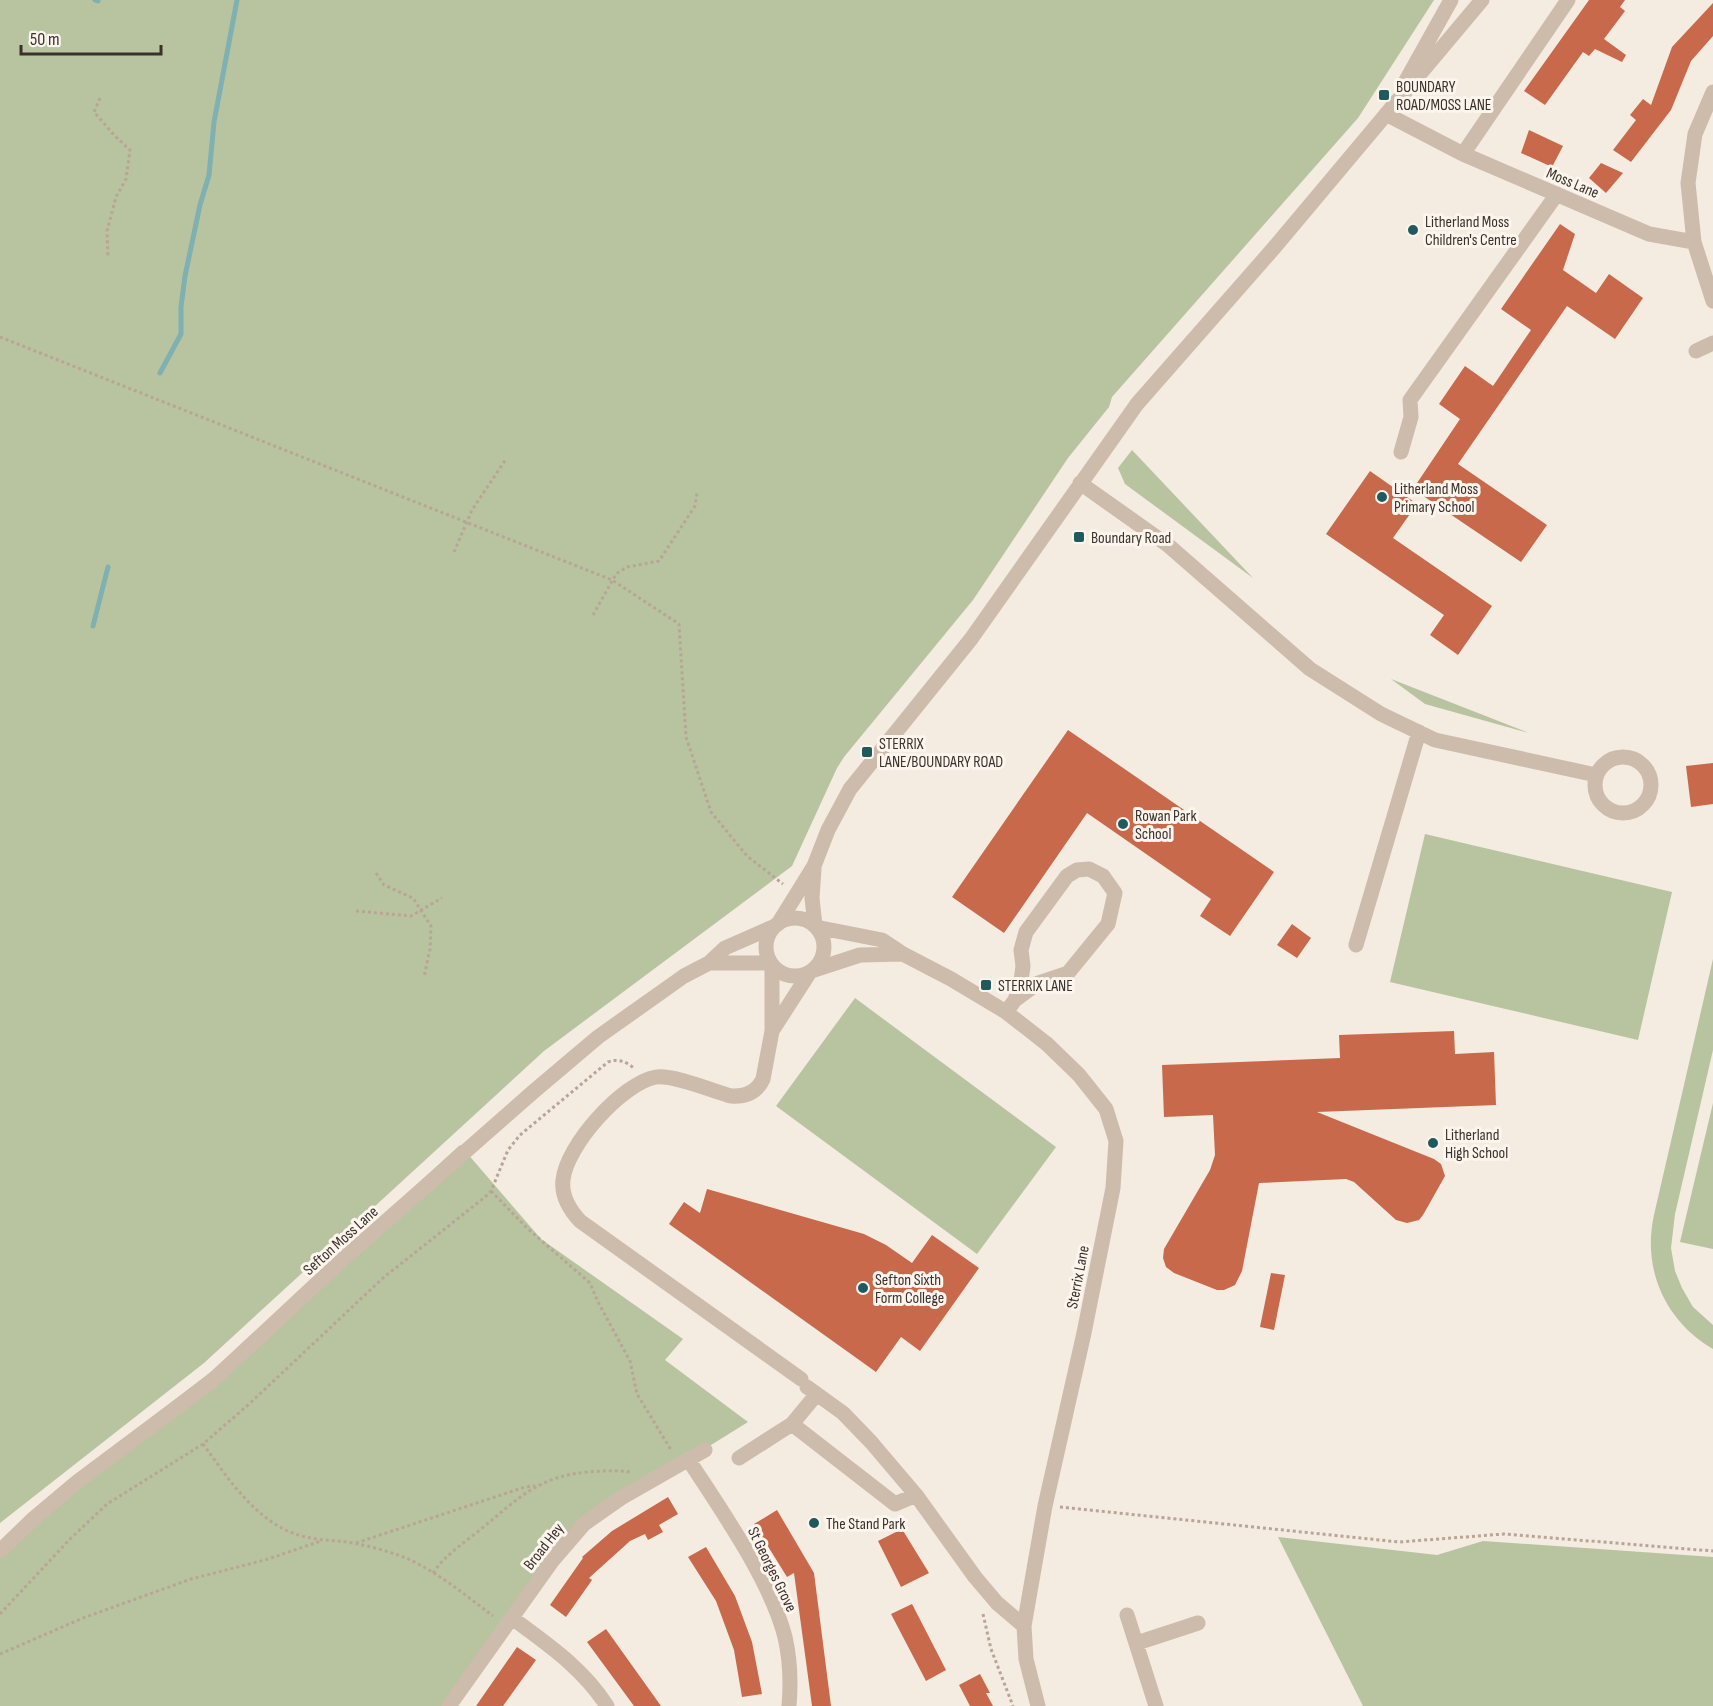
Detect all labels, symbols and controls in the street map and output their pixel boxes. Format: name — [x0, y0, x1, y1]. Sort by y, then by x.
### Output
scale bar — [21, 18, 160, 56]
text: 50 m — [30, 29, 60, 50]
place label: BOUNDARY ROAD/MOSS LANE — [1396, 78, 1491, 115]
marker: BOUNDARY ROAD/MOSS LANE — [1377, 88, 1391, 102]
street label: Moss Lane — [1543, 164, 1602, 203]
place label: Litherland Moss Children's Centre — [1425, 213, 1517, 250]
marker: Litherland Moss Children's Centre — [1406, 223, 1420, 237]
place label: Litherland Moss Primary School — [1394, 480, 1479, 517]
marker: Litherland Moss Primary School — [1375, 490, 1389, 504]
place label: Boundary Road — [1091, 529, 1171, 548]
marker: Boundary Road — [1072, 530, 1086, 544]
place label: STERRIX LANE/BOUNDARY ROAD — [879, 735, 1003, 772]
marker: STERRIX LANE/BOUNDARY ROAD — [860, 745, 874, 759]
place label: Rowan Park School — [1135, 807, 1197, 844]
marker: Rowan Park School — [1116, 817, 1130, 831]
place label: STERRIX LANE — [998, 977, 1073, 996]
marker: STERRIX LANE — [979, 978, 993, 992]
place label: Litherland High School — [1445, 1126, 1508, 1163]
marker: Litherland High School — [1426, 1136, 1440, 1150]
street label: Sefton Moss Lane — [300, 1203, 382, 1280]
street label: Sterrix Lane — [1063, 1244, 1094, 1311]
place label: Sefton Sixth Form College — [875, 1271, 944, 1308]
marker: Sefton Sixth Form College — [856, 1281, 870, 1295]
place label: The Stand Park — [826, 1515, 905, 1534]
marker: The Stand Park — [807, 1516, 821, 1530]
street label: Broad Hey — [520, 1520, 568, 1574]
street label: St Georges Grove — [743, 1524, 800, 1615]

